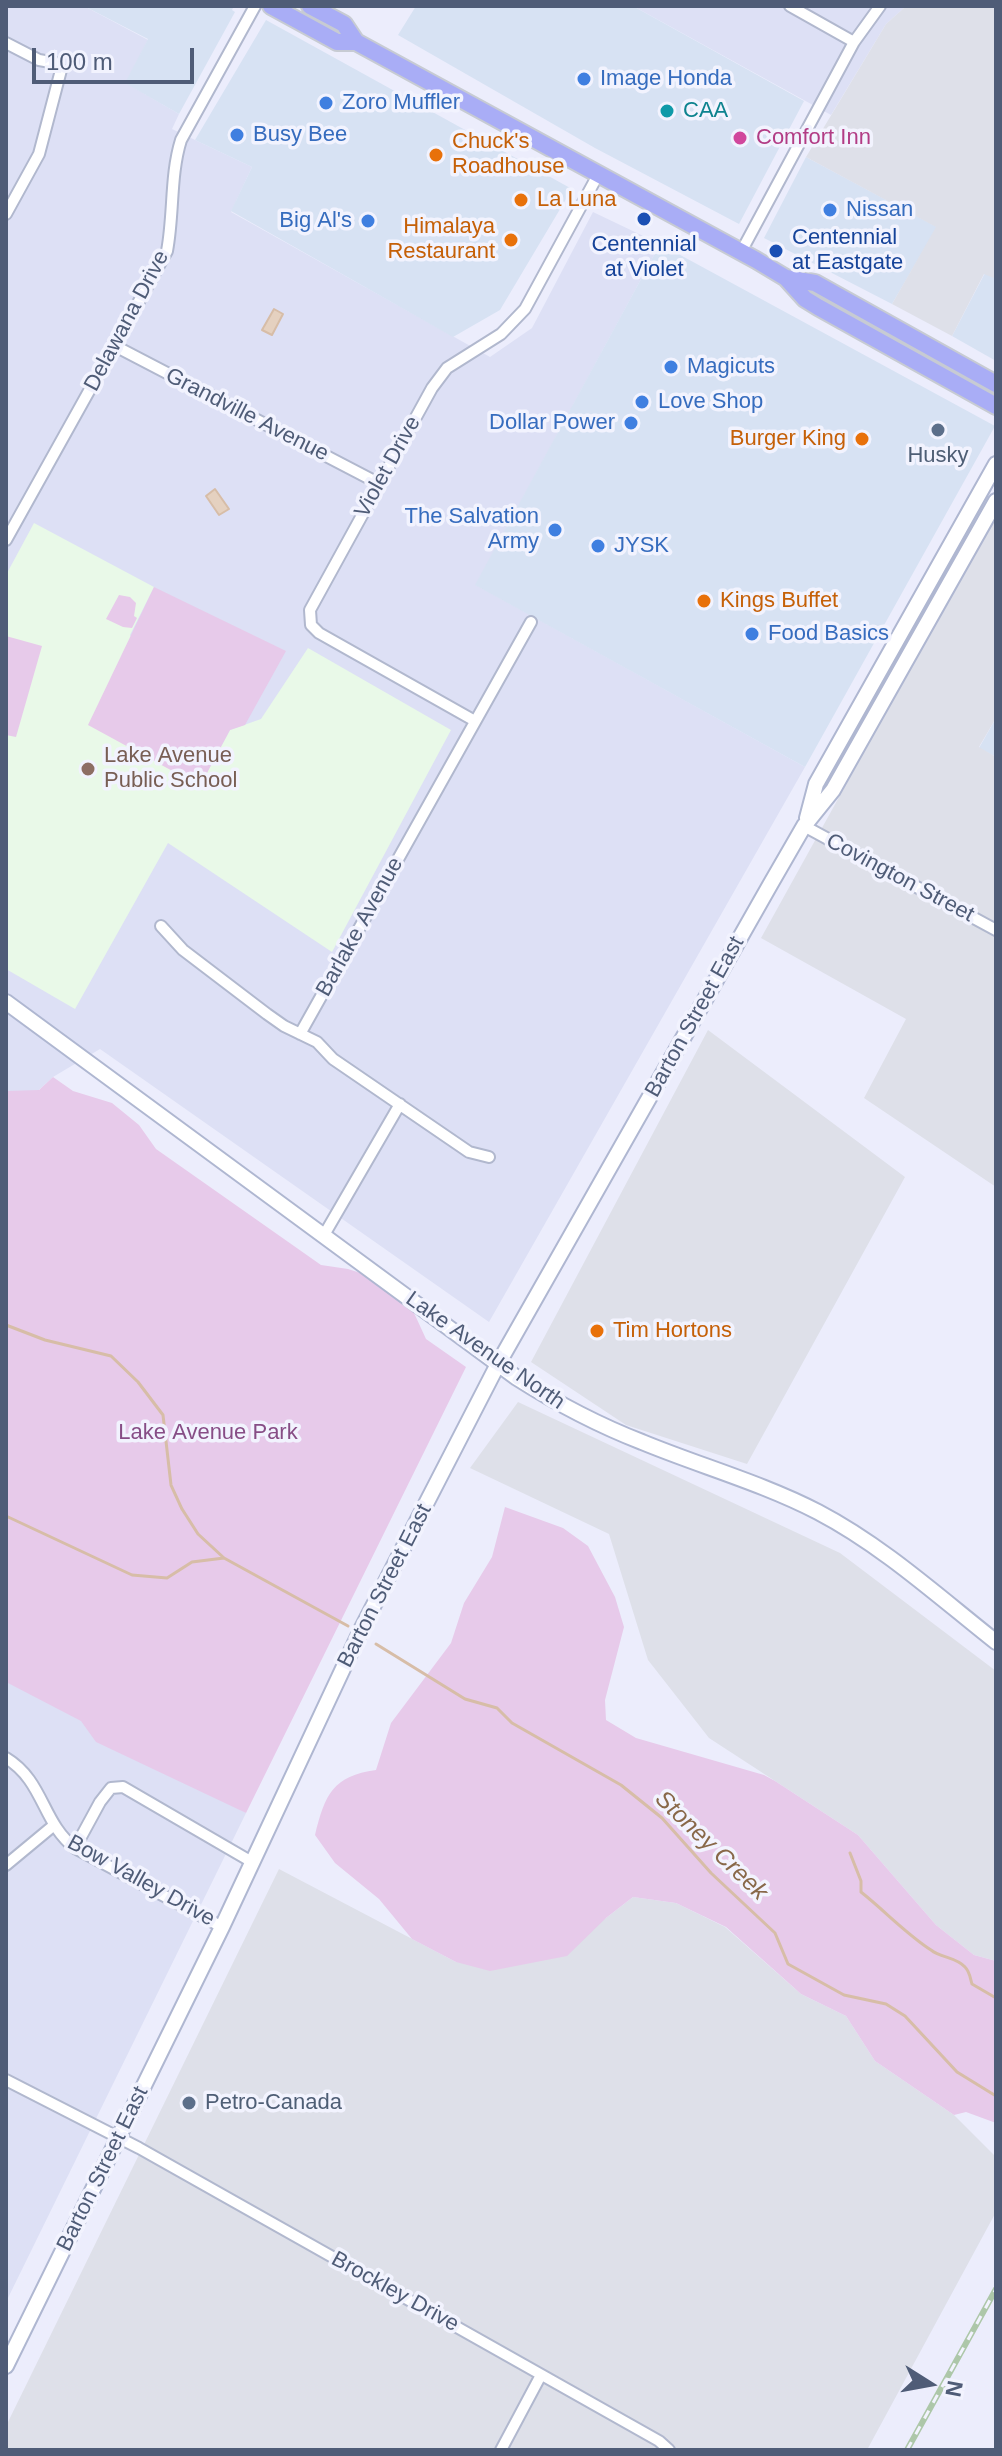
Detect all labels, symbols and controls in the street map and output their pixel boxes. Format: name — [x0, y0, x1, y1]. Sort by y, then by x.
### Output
scale bar — [36, 32, 198, 82]
text: 100 m — [46, 48, 113, 75]
place label: Image Honda — [600, 66, 732, 92]
marker: Image Honda — [575, 70, 593, 88]
place label: Zoro Muffler — [342, 90, 460, 116]
marker: Zoro Muffler — [317, 94, 335, 112]
place label: CAA — [683, 98, 728, 124]
marker: CAA — [658, 102, 676, 120]
place label: Busy Bee — [253, 122, 347, 148]
place label: Comfort Inn — [756, 125, 871, 151]
marker: Busy Bee — [228, 126, 246, 144]
place label: Chuck's Roadhouse — [452, 129, 565, 180]
marker: Comfort Inn — [731, 129, 749, 147]
marker: Chuck's Roadhouse — [427, 146, 445, 164]
place label: La Luna — [537, 187, 617, 213]
marker: La Luna — [512, 191, 530, 209]
place label: Nissan — [846, 197, 913, 223]
marker: Nissan — [821, 201, 839, 219]
place label: Big Al's — [279, 208, 352, 234]
marker: Centennial at Violet — [635, 210, 653, 228]
marker: Big Al's — [359, 212, 377, 230]
place label: Himalaya Restaurant — [387, 214, 495, 266]
place label: Centennial at Eastgate — [792, 225, 903, 276]
marker: Himalaya Restaurant — [502, 231, 520, 249]
place label: Centennial at Violet — [591, 232, 697, 284]
marker: Centennial at Eastgate — [767, 242, 785, 260]
street label: Delawana Drive — [79, 246, 175, 396]
place label: Magicuts — [687, 354, 775, 380]
marker: Magicuts — [662, 358, 680, 376]
street label: Grandville Avenue — [161, 363, 333, 467]
place label: Love Shop — [658, 389, 763, 415]
marker: Love Shop — [633, 393, 651, 411]
place label: Dollar Power — [489, 410, 615, 436]
street label: Violet Drive — [349, 412, 427, 522]
marker: Dollar Power — [622, 414, 640, 432]
marker: Husky — [929, 421, 947, 439]
place label: Burger King — [730, 426, 846, 452]
marker: Burger King — [853, 430, 871, 448]
place label: Husky — [907, 443, 969, 469]
place label: The Salvation Army — [404, 504, 539, 556]
marker: The Salvation Army — [546, 521, 564, 539]
place label: JYSK — [614, 533, 669, 559]
marker: JYSK — [589, 537, 607, 555]
place label: Kings Buffet — [720, 588, 838, 614]
marker: Kings Buffet — [695, 592, 713, 610]
place label: Food Basics — [768, 621, 889, 647]
marker: Food Basics — [743, 625, 761, 643]
place label: Lake Avenue Public School — [104, 743, 237, 794]
marker: Lake Avenue Public School — [79, 760, 97, 778]
street label: Covington Street — [821, 828, 979, 928]
street label: Barlake Avenue — [311, 853, 409, 1001]
street label: Barton Street East — [640, 932, 750, 1102]
street label: Lake Avenue North — [400, 1286, 570, 1416]
place label: Tim Hortons — [613, 1318, 732, 1344]
marker: Tim Hortons — [588, 1322, 606, 1340]
park label: Lake Avenue Park — [118, 1420, 298, 1446]
street label: Barton Street East — [332, 1500, 438, 1672]
water label: Stoney Creek — [649, 1785, 773, 1907]
street label: Bow Valley Drive — [63, 1830, 219, 1932]
street label: Barton Street East — [52, 2082, 154, 2256]
place label: Petro-Canada — [205, 2090, 342, 2116]
marker: Petro-Canada — [180, 2094, 198, 2112]
street label: Brockley Drive — [327, 2246, 463, 2338]
north arrow — [890, 2344, 970, 2424]
text: N — [940, 2378, 968, 2399]

